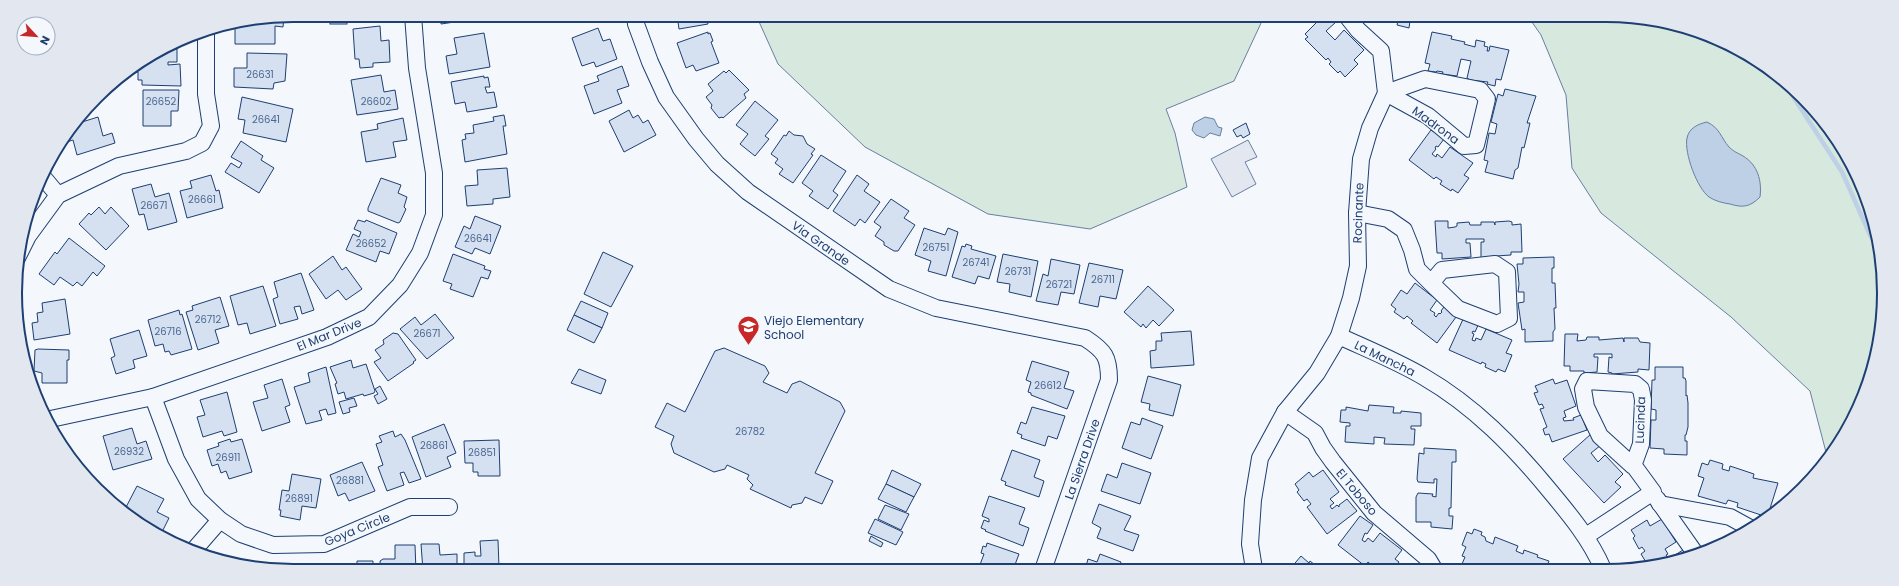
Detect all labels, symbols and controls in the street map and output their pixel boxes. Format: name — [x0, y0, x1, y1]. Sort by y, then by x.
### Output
north arrow — [16, 16, 56, 56]
text: N — [36, 33, 54, 48]
house number: 26631 — [246, 67, 274, 82]
house number: 26652 — [146, 94, 176, 109]
house number: 26602 — [361, 94, 391, 109]
street label: Madrona — [1409, 102, 1463, 148]
house number: 26641 — [252, 112, 280, 127]
street label: Rocinante — [1348, 182, 1368, 244]
house number: 26661 — [188, 192, 216, 207]
house number: 26671 — [140, 198, 168, 213]
street label: Via Grande — [788, 217, 854, 269]
house number: 26641 — [464, 231, 492, 246]
house number: 26652 — [356, 236, 386, 251]
house number: 26751 — [922, 240, 950, 255]
house number: 26741 — [962, 255, 990, 270]
house number: 26731 — [1005, 264, 1031, 279]
house number: 26711 — [1091, 272, 1115, 287]
house number: 26721 — [1046, 277, 1072, 292]
house number: 26712 — [195, 312, 222, 327]
place label: Viejo Elementary School — [764, 312, 864, 343]
street label: El Mar Drive — [294, 313, 364, 355]
school or university icon: Viejo Elementary School — [735, 314, 761, 347]
house number: 26716 — [154, 324, 182, 339]
house number: 26671 — [413, 326, 441, 341]
street label: La Mancha — [1352, 336, 1418, 380]
house number: 26612 — [1034, 378, 1062, 393]
street label: Lucinda — [1631, 396, 1649, 444]
street label: La Sierra Drive — [1060, 416, 1104, 502]
house number: 26782 — [735, 424, 765, 439]
house number: 26861 — [420, 438, 448, 453]
house number: 26932 — [114, 444, 144, 459]
house number: 26851 — [468, 445, 496, 460]
house number: 26911 — [216, 450, 240, 465]
street label: El Toboso — [1332, 465, 1382, 519]
house number: 26881 — [336, 473, 364, 488]
house number: 26891 — [285, 491, 313, 506]
street label: Goya Circle — [322, 508, 392, 550]

